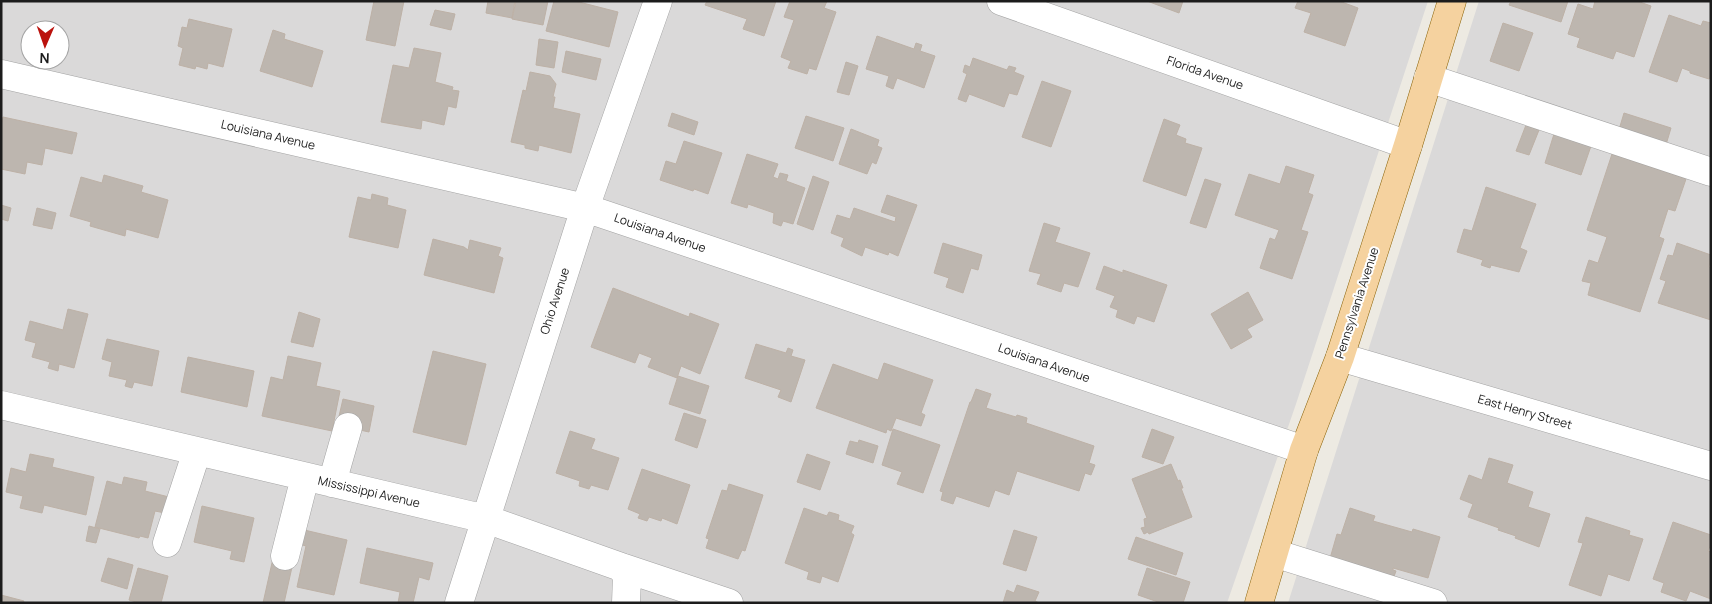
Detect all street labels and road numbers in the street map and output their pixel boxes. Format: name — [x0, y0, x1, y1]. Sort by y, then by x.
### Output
street label: Florida Avenue — [1164, 51, 1246, 94]
street label: Louisiana Avenue — [219, 115, 317, 154]
street label: Louisiana Avenue — [612, 209, 708, 256]
street label: Pennsylvania Avenue — [1331, 245, 1383, 361]
street label: Ohio Avenue — [536, 265, 573, 336]
street label: Louisiana Avenue — [996, 339, 1092, 386]
street label: East Henry Street — [1476, 390, 1574, 433]
street label: Mississippi Avenue — [316, 472, 422, 512]

